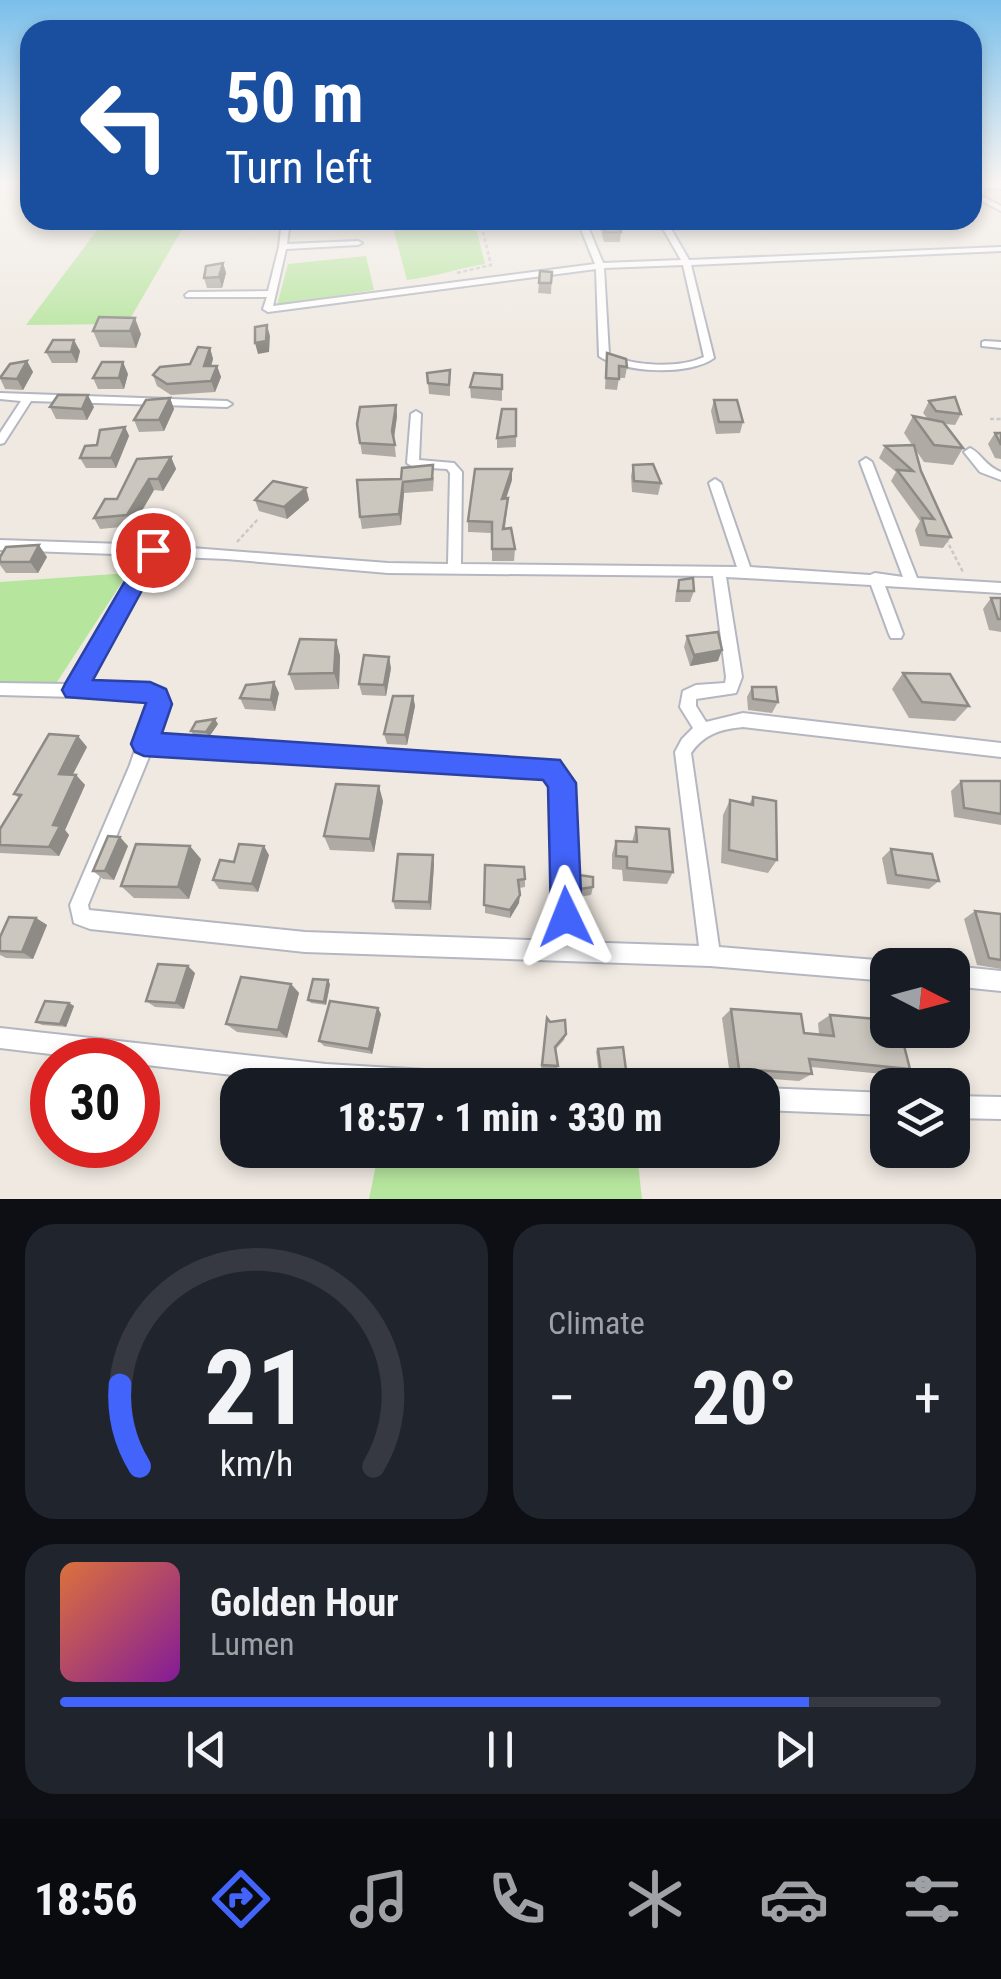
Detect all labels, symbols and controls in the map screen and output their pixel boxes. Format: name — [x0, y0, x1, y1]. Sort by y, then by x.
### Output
text: 50 m — [225, 57, 364, 139]
icon: left — [60, 60, 190, 190]
text: Turn left — [225, 141, 373, 194]
pin — [111, 508, 196, 593]
icon: arrive — [126, 523, 181, 578]
position arrow — [514, 865, 618, 969]
north arrow — [870, 948, 970, 1048]
map controls — [870, 948, 970, 1168]
speed limit sign: 30 — [30, 1038, 160, 1168]
button: layers — [870, 1068, 970, 1168]
text: 18:57 · 1 min · 330 m — [338, 1096, 662, 1140]
text: Climate — [548, 1304, 645, 1342]
text: 21 — [204, 1328, 309, 1449]
text: 20° — [692, 1354, 797, 1442]
text: − — [548, 1366, 576, 1430]
text: + — [914, 1366, 941, 1430]
text: km/h — [220, 1443, 293, 1485]
text: Golden Hour — [210, 1581, 399, 1625]
text: Lumen — [210, 1625, 295, 1663]
icon: previous — [179, 1722, 234, 1777]
icon: pause — [473, 1722, 528, 1777]
icon: next — [767, 1722, 822, 1777]
icon: directions — [206, 1864, 276, 1934]
icon: music — [344, 1864, 414, 1934]
icon: phone — [482, 1864, 552, 1934]
icon: climate — [620, 1864, 690, 1934]
icon: car — [759, 1864, 829, 1934]
icon: filters — [897, 1864, 967, 1934]
text: 18:56 — [34, 1873, 137, 1926]

